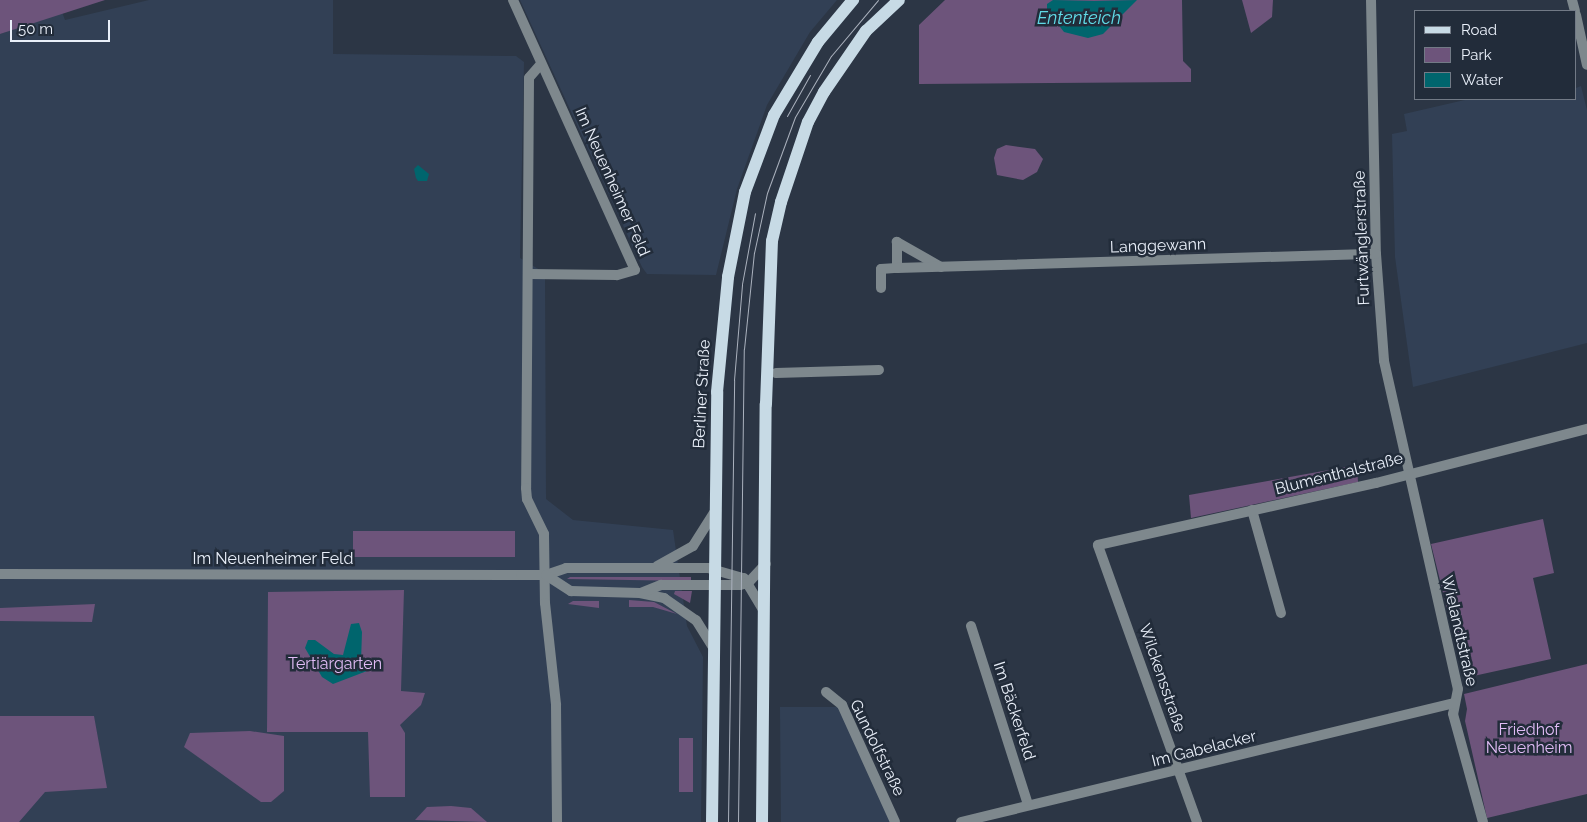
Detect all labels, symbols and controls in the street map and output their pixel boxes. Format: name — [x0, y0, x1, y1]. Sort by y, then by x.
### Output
water label: Ententeich — [1037, 7, 1121, 29]
scale bar — [12, 10, 112, 42]
legend — [1414, 10, 1577, 100]
text: 50 m — [18, 20, 53, 38]
text: Road — [1461, 21, 1497, 39]
text: Park — [1461, 46, 1492, 64]
text: Water — [1461, 71, 1503, 89]
street label: Im Neuenheimer Feld — [570, 104, 654, 260]
street label: Furtwänglerstraße — [1350, 170, 1374, 306]
street label: Langgewann — [1109, 235, 1207, 257]
street label: Berliner Straße — [690, 339, 714, 449]
street label: Blumenthalstraße — [1273, 449, 1405, 499]
street label: Im Neuenheimer Feld — [192, 549, 354, 569]
street label: Wielandtstraße — [1437, 574, 1481, 688]
street label: Wilckensstraße — [1134, 621, 1190, 735]
park label: Tertiärgarten — [288, 654, 382, 674]
street label: Im Bäckerfeld — [989, 659, 1039, 763]
street label: Gundolfstraße — [845, 697, 909, 799]
park label: Friedhof Neuenheim — [1486, 720, 1572, 758]
street label: Im Gabelacker — [1150, 727, 1258, 771]

